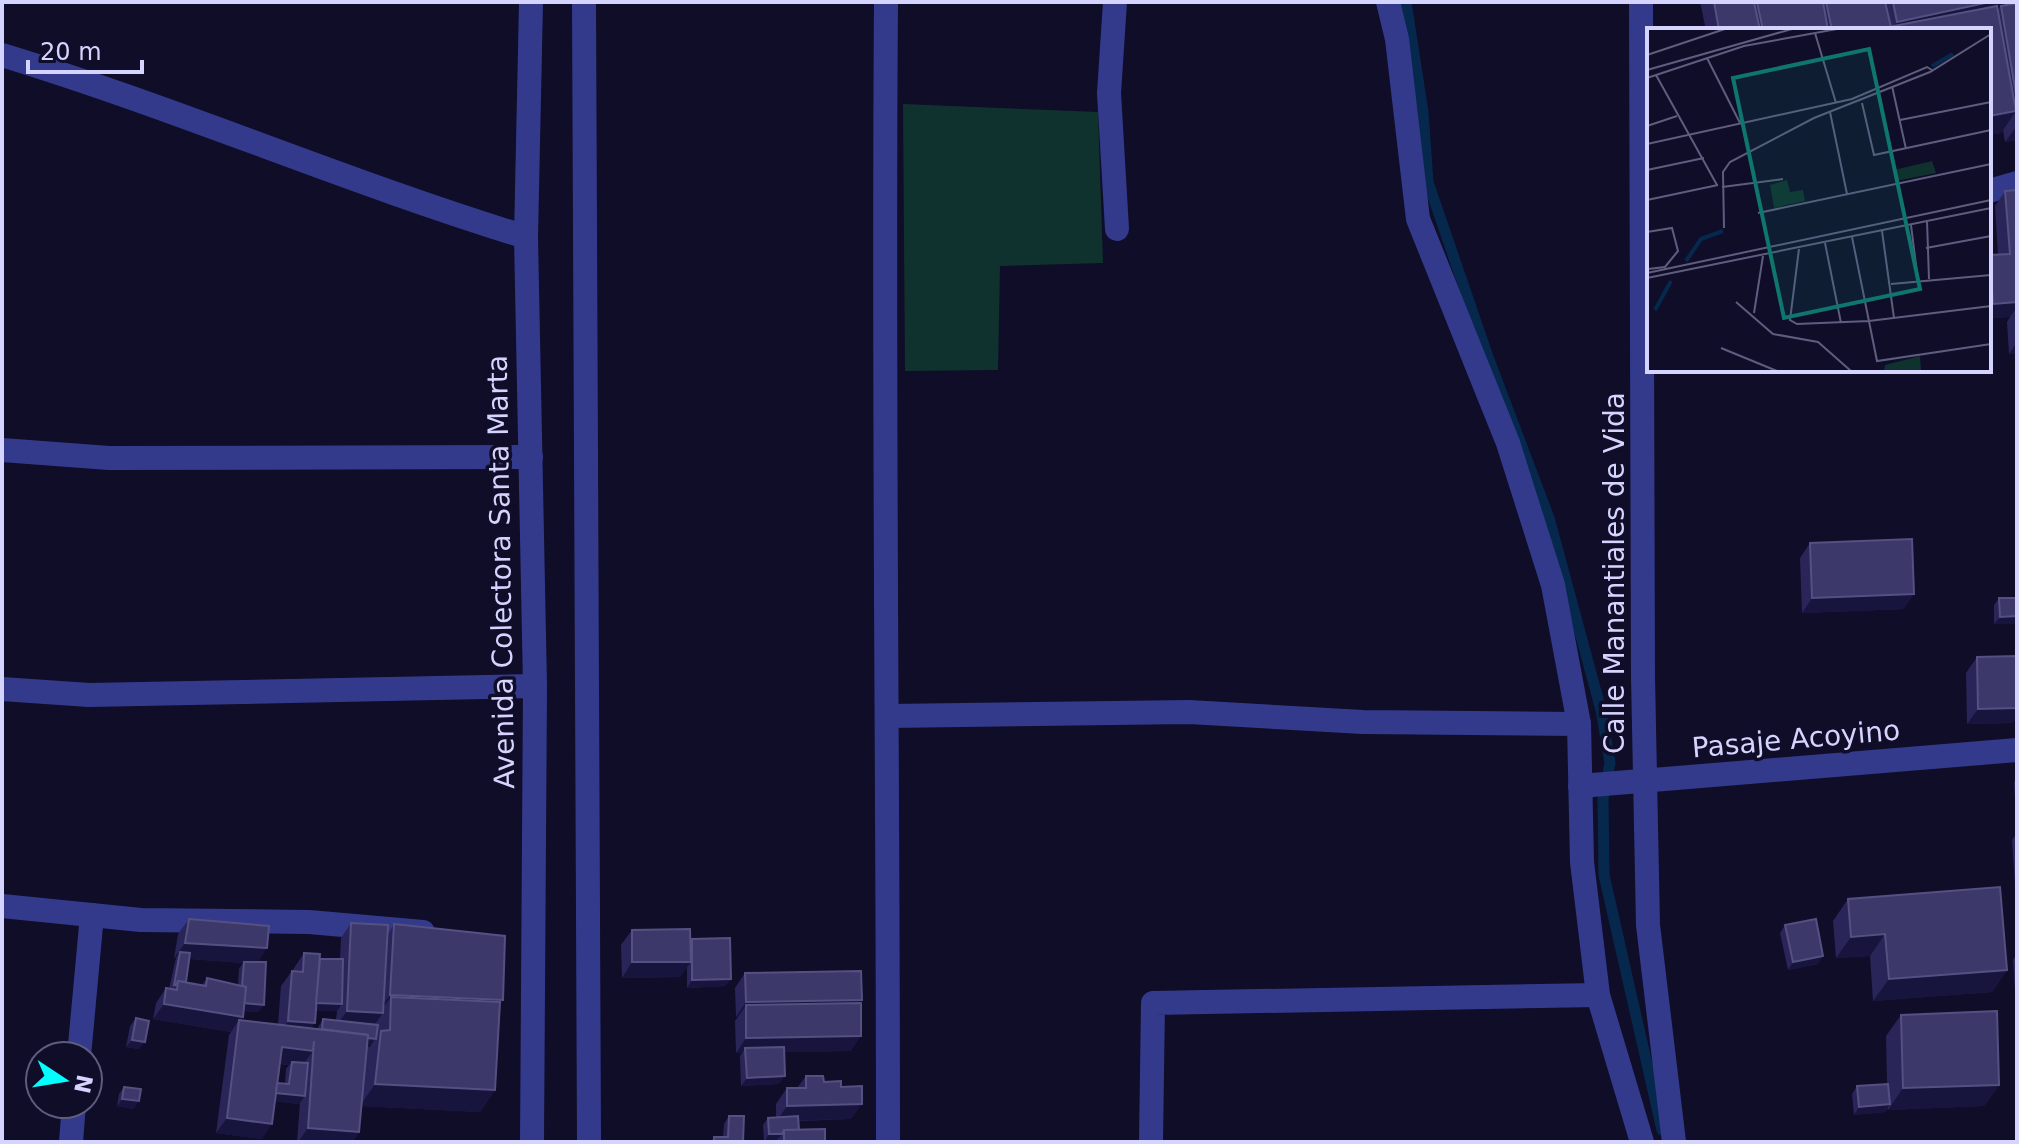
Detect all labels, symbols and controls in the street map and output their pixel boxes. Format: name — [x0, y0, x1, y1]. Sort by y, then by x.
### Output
scale bar — [28, 24, 142, 74]
inset map — [1647, 28, 1991, 372]
text: 20 m — [40, 38, 102, 66]
street label: Avenida Colectora Santa Marta — [481, 355, 521, 789]
street label: Calle Manantiales de Vida — [1598, 392, 1631, 754]
street label: Pasaje Acoyino — [1691, 713, 1901, 765]
north arrow — [24, 1040, 104, 1120]
text: N — [69, 1072, 97, 1096]

